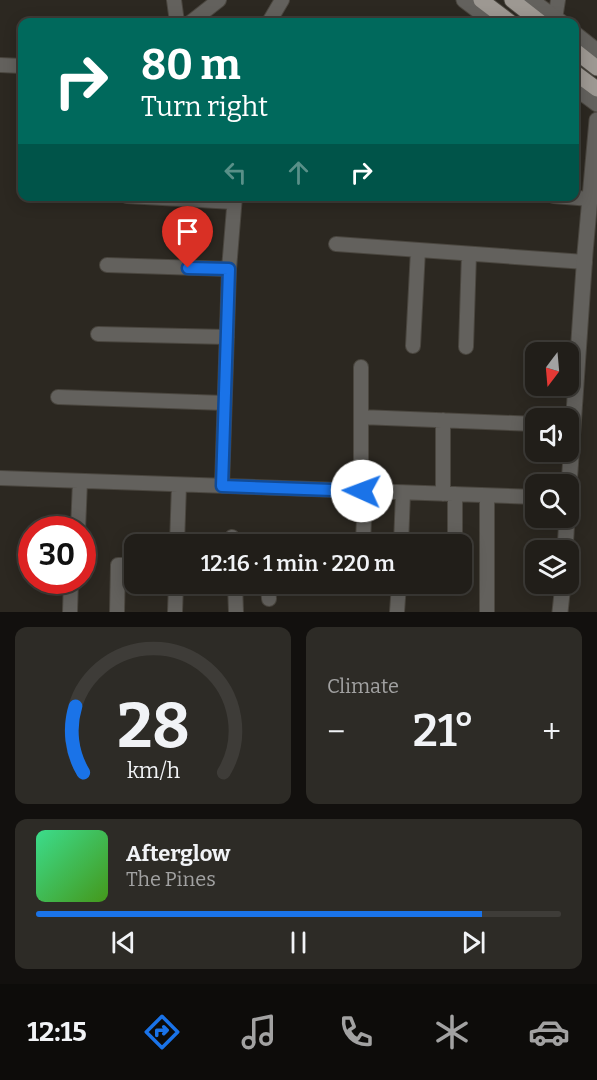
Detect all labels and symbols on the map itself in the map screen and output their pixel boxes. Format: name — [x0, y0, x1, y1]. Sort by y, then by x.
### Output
pin — [162, 206, 213, 268]
north arrow — [525, 342, 579, 396]
position arrow — [330, 459, 394, 523]
speed limit sign: 30 — [18, 516, 96, 594]

